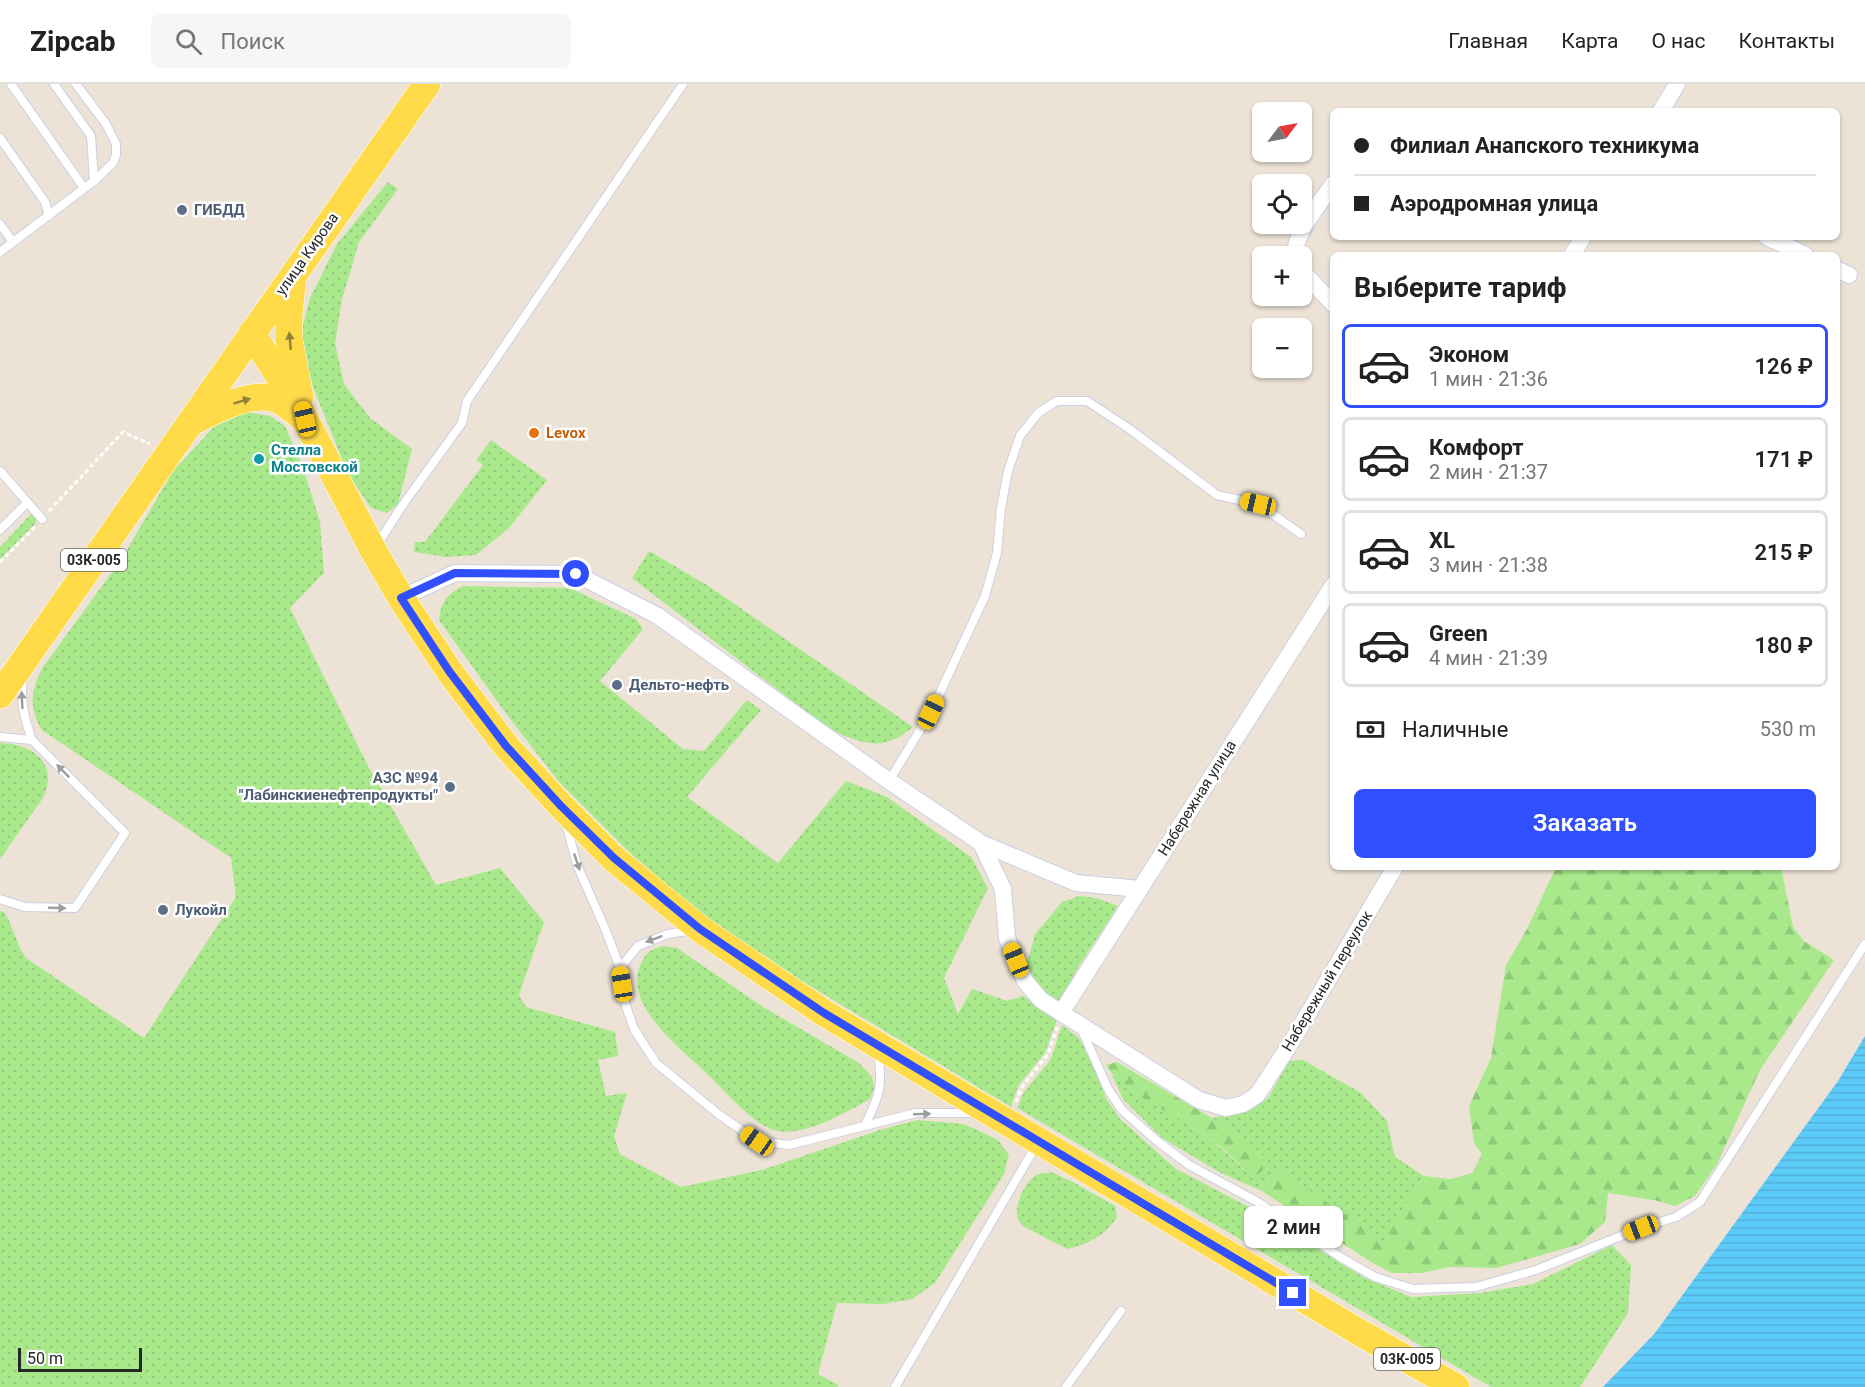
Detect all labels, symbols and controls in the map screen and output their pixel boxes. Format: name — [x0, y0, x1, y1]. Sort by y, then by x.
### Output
search box — [151, 14, 571, 68]
text: Zipcab — [30, 25, 115, 58]
icon: search — [172, 25, 205, 58]
text: Поиск — [220, 29, 285, 54]
text: Главная — [1448, 29, 1528, 53]
text: Карта — [1561, 29, 1618, 53]
text: О нас — [1651, 29, 1706, 53]
text: Контакты — [1739, 29, 1835, 53]
north arrow — [1252, 102, 1312, 162]
map controls — [1252, 102, 1312, 378]
text: Филиал Анапского техникума — [1390, 133, 1699, 158]
button: locate — [1252, 174, 1312, 234]
text: Аэродромная улица — [1390, 191, 1598, 216]
place label: ГИБДД — [194, 201, 245, 219]
marker: ГИБДД — [175, 203, 189, 217]
street label: улица Кирова — [272, 209, 342, 299]
button: + — [1252, 246, 1312, 306]
text: Выберите тариф — [1354, 272, 1566, 304]
button: − — [1252, 318, 1312, 378]
one-way arrow — [285, 332, 295, 351]
icon: car — [1357, 339, 1411, 393]
text: Эконом — [1429, 342, 1509, 367]
text: 126 ₽ — [1755, 354, 1813, 379]
text: 1 мин · 21:36 — [1429, 367, 1548, 391]
one-way arrow — [233, 396, 251, 405]
car — [292, 399, 318, 439]
place label: Levox — [546, 424, 586, 442]
marker: Levox — [527, 426, 541, 440]
icon: car — [1357, 432, 1411, 486]
text: Комфорт — [1429, 435, 1524, 460]
place label: Стелла Мостовской — [271, 441, 358, 476]
text: 171 ₽ — [1755, 447, 1813, 472]
marker: Стелла Мостовской — [252, 452, 266, 466]
text: 2 мин · 21:37 — [1429, 460, 1548, 484]
car — [1238, 491, 1278, 517]
icon: car — [1357, 525, 1411, 579]
text: XL — [1429, 528, 1455, 553]
text: 215 ₽ — [1755, 540, 1813, 565]
road number: 03К-005 — [61, 549, 127, 571]
text: 3 мин · 21:38 — [1429, 553, 1548, 577]
route start — [562, 560, 589, 587]
icon: car — [1357, 618, 1411, 672]
text: Green — [1429, 621, 1488, 646]
text: 180 ₽ — [1755, 633, 1813, 658]
text: 4 мин · 21:39 — [1429, 646, 1548, 670]
place label: Дельто-нефть — [629, 676, 729, 694]
marker: Дельто-нефть — [610, 678, 624, 692]
one-way arrow — [18, 691, 27, 710]
car — [915, 692, 947, 732]
icon: cash — [1354, 713, 1387, 746]
text: Наличные — [1402, 717, 1508, 742]
text: 530 m — [1760, 717, 1816, 741]
street label: Набережная улица — [1154, 737, 1240, 859]
one-way arrow — [56, 764, 70, 779]
place label: АЗС №94 "Лабинскиенефтепродукты" — [239, 769, 438, 804]
marker: АЗС №94 "Лабинскиенефтепродукты" — [443, 780, 457, 794]
button: Заказать — [1354, 789, 1816, 858]
one-way arrow — [573, 853, 583, 871]
place label: Лукойл — [175, 901, 227, 919]
one-way arrow — [48, 903, 67, 912]
marker: Лукойл — [156, 903, 170, 917]
street label: Набережный переулок — [1278, 907, 1376, 1055]
one-way arrow — [645, 935, 663, 945]
car — [1001, 940, 1031, 980]
car — [610, 965, 634, 1003]
one-way arrow — [913, 1109, 932, 1118]
car — [737, 1123, 777, 1159]
callout: 2 мин — [1244, 1206, 1342, 1248]
car — [1621, 1213, 1661, 1243]
text: 2 мин — [1266, 1215, 1321, 1239]
route end — [1279, 1279, 1306, 1306]
scale bar — [18, 1345, 142, 1372]
road number: 03К-005 — [1374, 1348, 1440, 1370]
text: 50 m — [27, 1349, 63, 1368]

